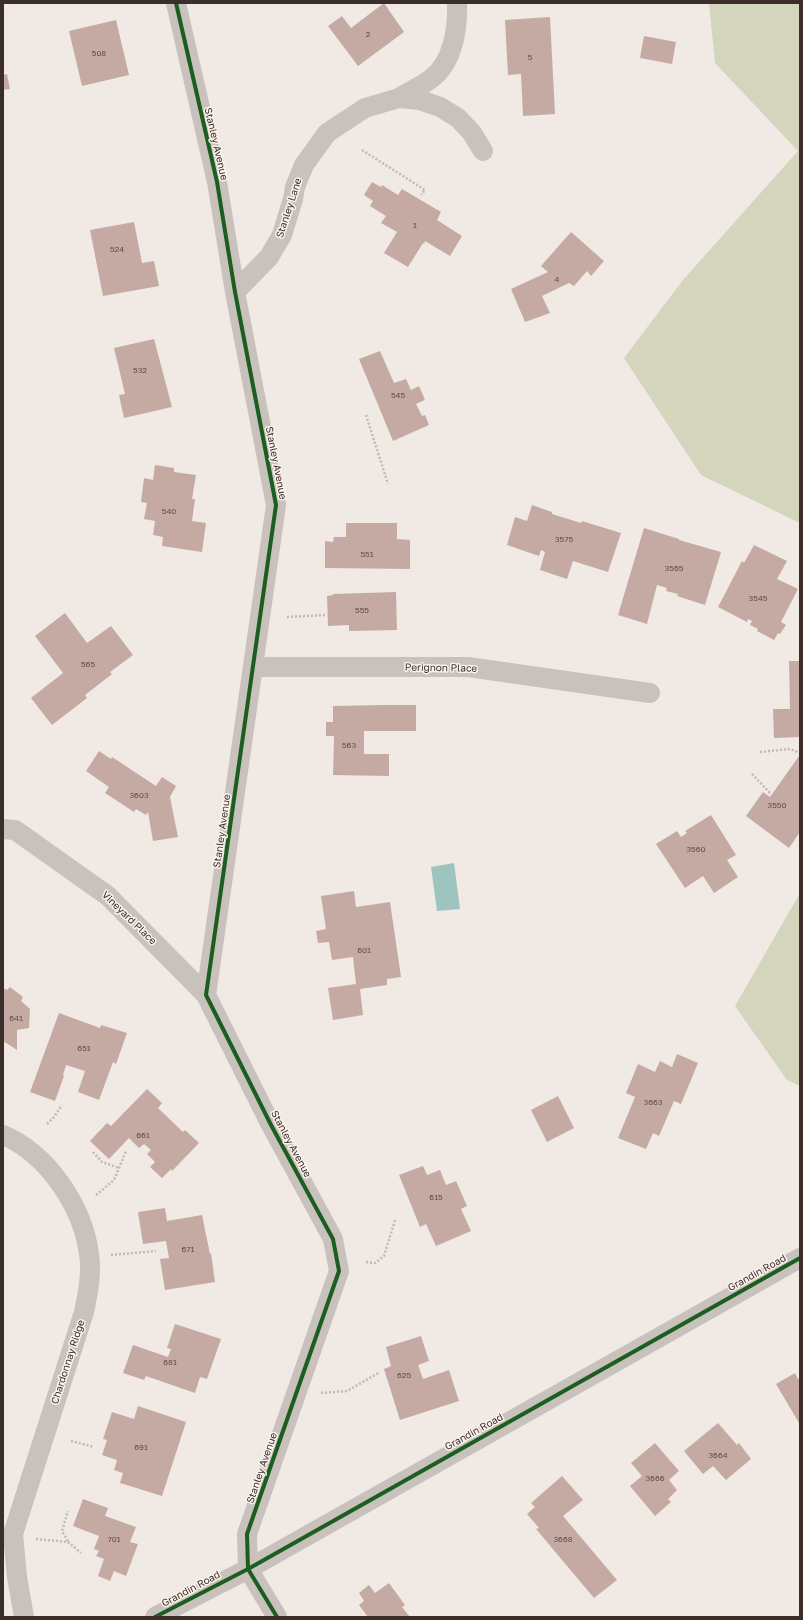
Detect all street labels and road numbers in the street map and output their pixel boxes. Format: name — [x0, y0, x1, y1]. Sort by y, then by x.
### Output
street label: Stanley Avenue — [202, 107, 230, 181]
street label: Stanley Lane — [274, 177, 304, 239]
street label: Stanley Avenue — [263, 425, 289, 501]
street label: Perignon Place — [405, 661, 477, 675]
street label: Stanley Avenue — [211, 793, 233, 869]
street label: Vineyard Place — [99, 889, 159, 947]
street label: Stanley Avenue — [268, 1108, 314, 1180]
street label: Grandin Road — [726, 1252, 788, 1294]
street label: Chardonnay Ridge — [49, 1318, 87, 1406]
street label: Grandin Road — [443, 1411, 505, 1453]
street label: Stanley Avenue — [244, 1431, 280, 1505]
street label: Grandin Road — [160, 1569, 222, 1609]

